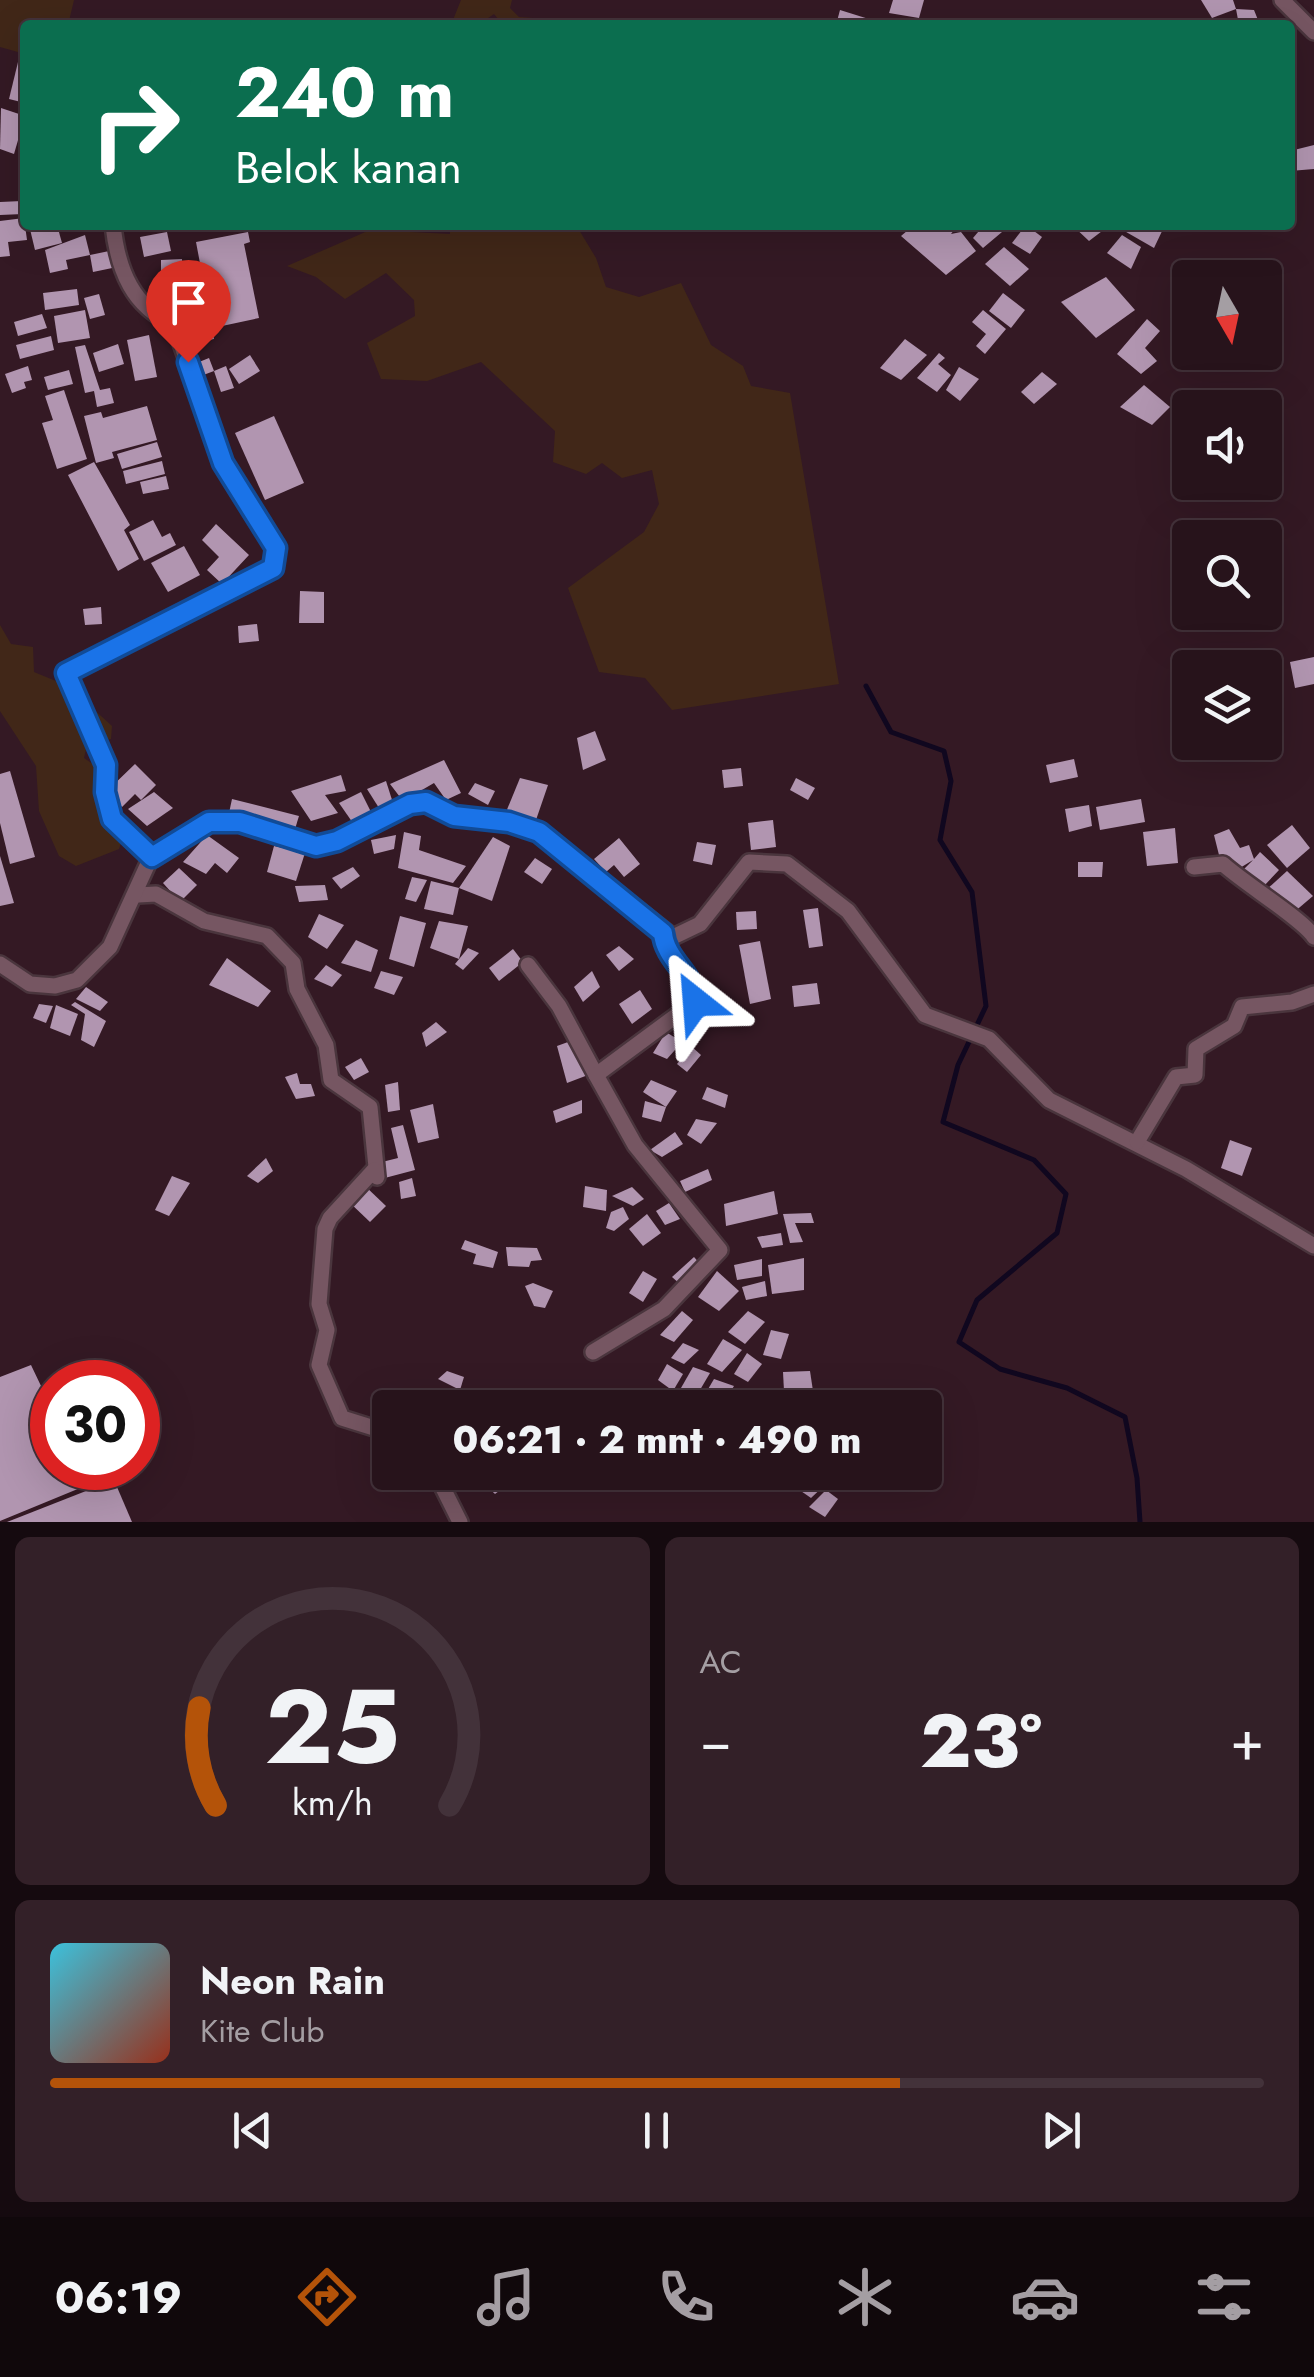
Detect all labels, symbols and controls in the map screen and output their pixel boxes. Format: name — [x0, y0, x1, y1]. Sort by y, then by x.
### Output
text: 240 m — [235, 42, 455, 143]
icon: right — [70, 60, 200, 190]
text: Belok kanan — [235, 135, 462, 200]
pin — [146, 260, 231, 363]
north arrow — [1172, 260, 1282, 370]
map controls — [1172, 260, 1282, 760]
icon: arrive — [161, 275, 216, 330]
button: sound — [1172, 390, 1282, 500]
button: search — [1172, 520, 1282, 630]
button: layers — [1172, 650, 1282, 760]
position arrow — [644, 950, 748, 1054]
speed limit sign: 30 — [30, 1360, 160, 1490]
text: 06:21 · 2 mnt · 490 m — [453, 1412, 861, 1467]
text: AC — [700, 1639, 742, 1685]
text: 25 — [265, 1652, 400, 1802]
text: 23° — [920, 1687, 1042, 1795]
text: − — [700, 1701, 732, 1781]
text: + — [1230, 1701, 1264, 1781]
text: km/h — [292, 1777, 373, 1828]
text: Neon Rain — [200, 1953, 385, 2008]
text: Kite Club — [200, 2008, 324, 2054]
icon: previous — [225, 2103, 280, 2158]
icon: pause — [629, 2103, 684, 2158]
icon: next — [1034, 2103, 1089, 2158]
icon: directions — [292, 2262, 362, 2332]
icon: music — [471, 2262, 541, 2332]
icon: phone — [651, 2262, 721, 2332]
icon: climate — [830, 2262, 900, 2332]
icon: car — [1010, 2262, 1080, 2332]
icon: filters — [1189, 2262, 1259, 2332]
text: 06:19 — [55, 2265, 182, 2330]

